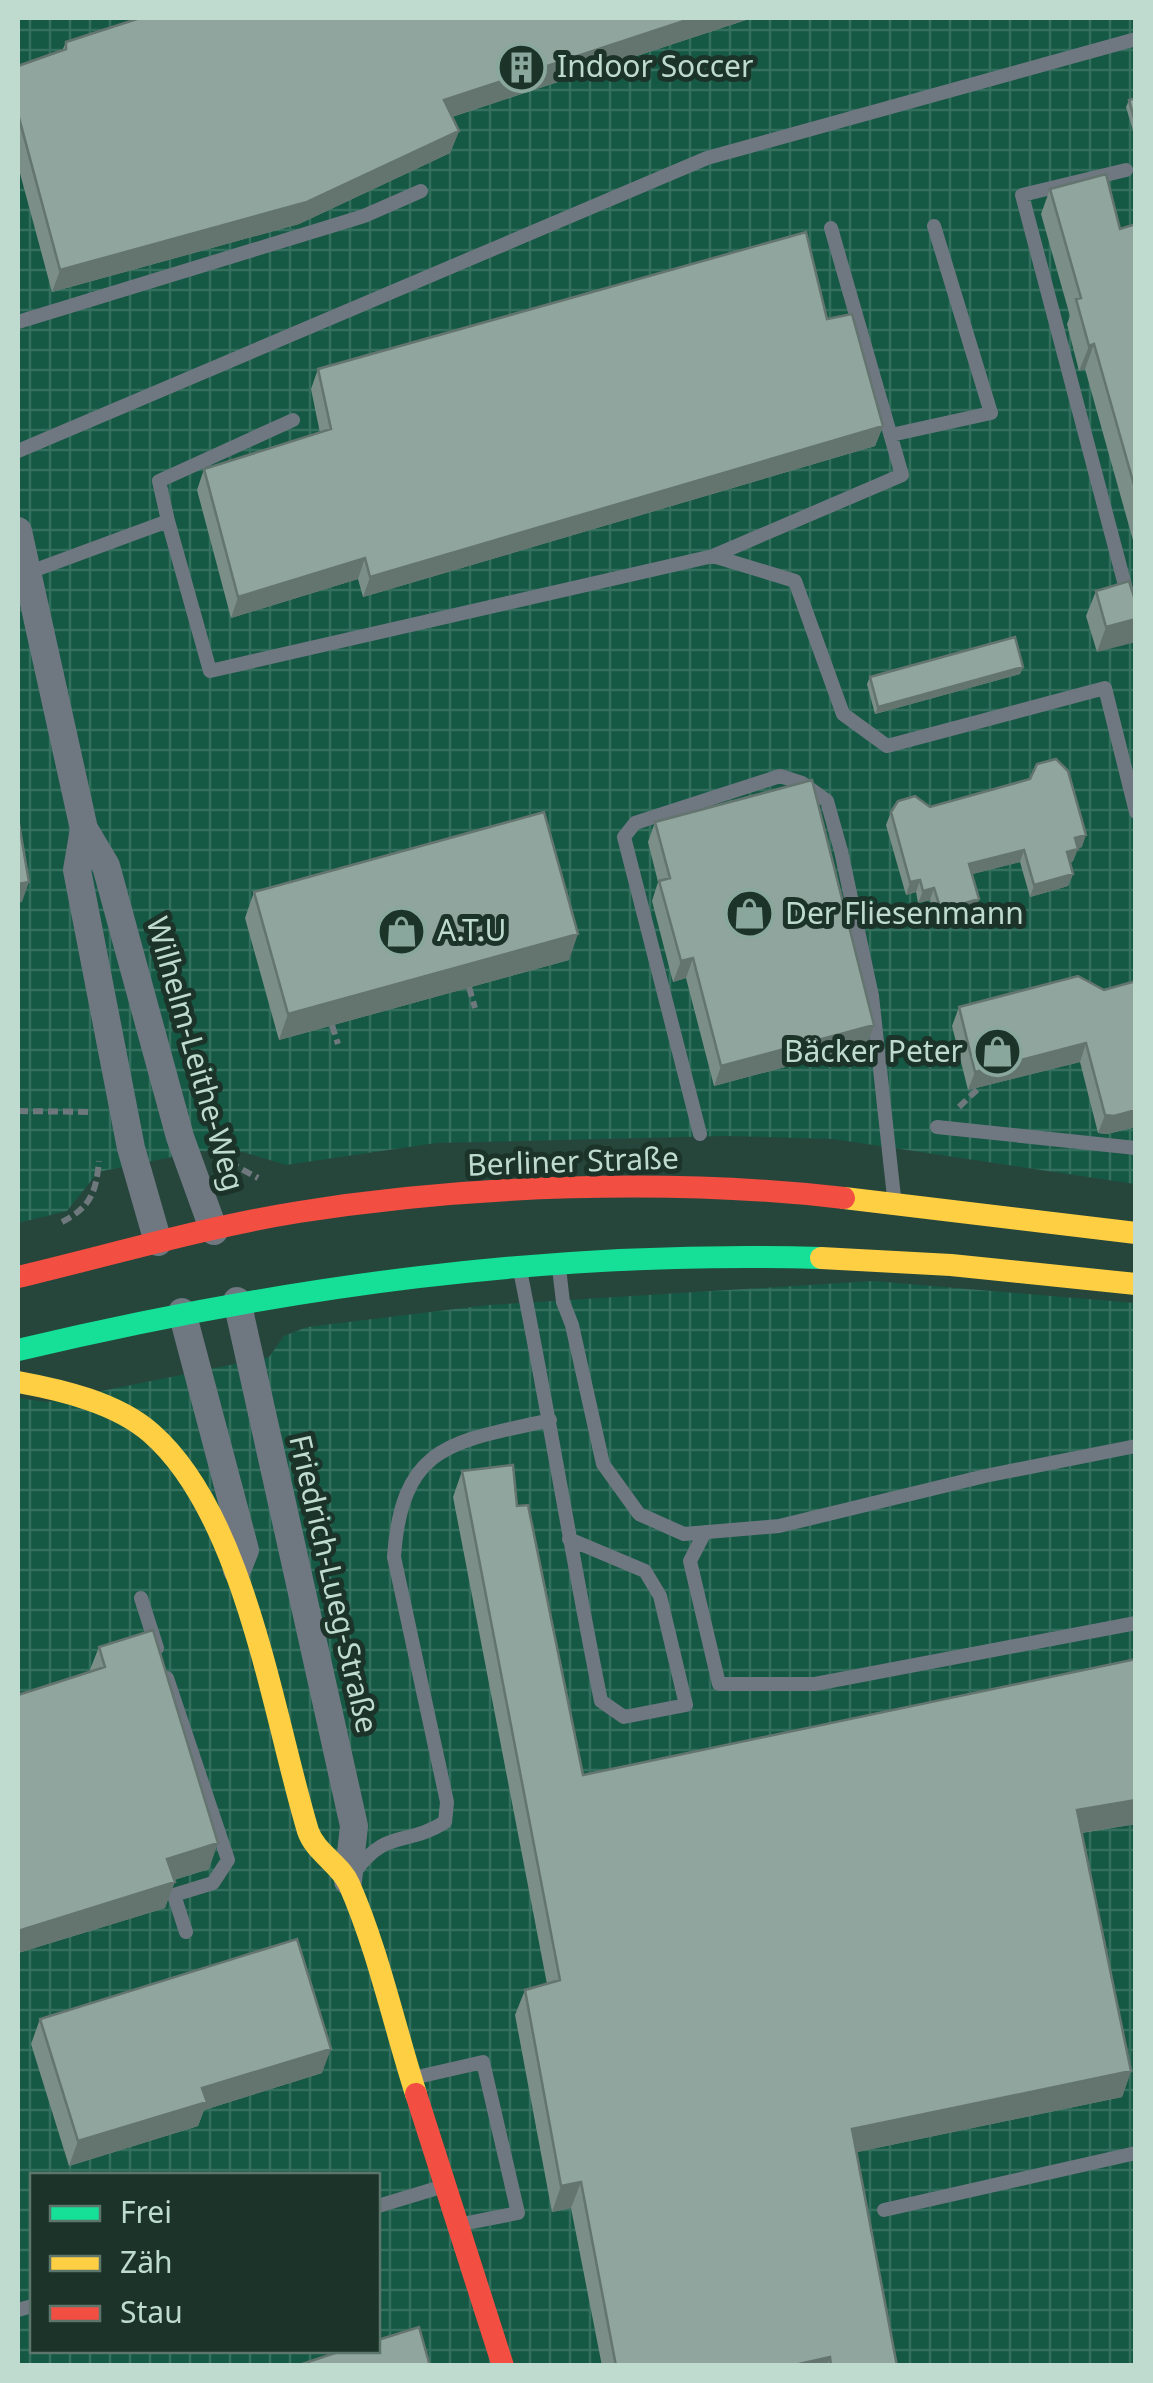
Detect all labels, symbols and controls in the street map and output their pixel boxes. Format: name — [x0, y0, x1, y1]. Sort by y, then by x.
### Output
building icon: Indoor Soccer — [496, 41, 548, 93]
place label: Indoor Soccer — [557, 45, 753, 86]
shop icon: Der Fliesenmann — [724, 888, 776, 940]
place label: Der Fliesenmann — [785, 892, 1024, 933]
shop icon: A.T.U — [376, 905, 428, 957]
place label: A.T.U — [437, 909, 506, 950]
street label: Wilhelm-Leithe-Weg — [138, 912, 255, 1195]
shop icon: Bäcker Peter — [972, 1026, 1024, 1078]
place label: Bäcker Peter — [784, 1030, 963, 1071]
street label: Berliner Straße — [466, 1136, 679, 1185]
street label: Friedrich-Lueg-Straße — [280, 1431, 389, 1737]
legend — [30, 2173, 380, 2353]
text: Frei — [120, 2191, 172, 2232]
text: Zäh — [120, 2241, 173, 2282]
text: Stau — [120, 2291, 183, 2332]

